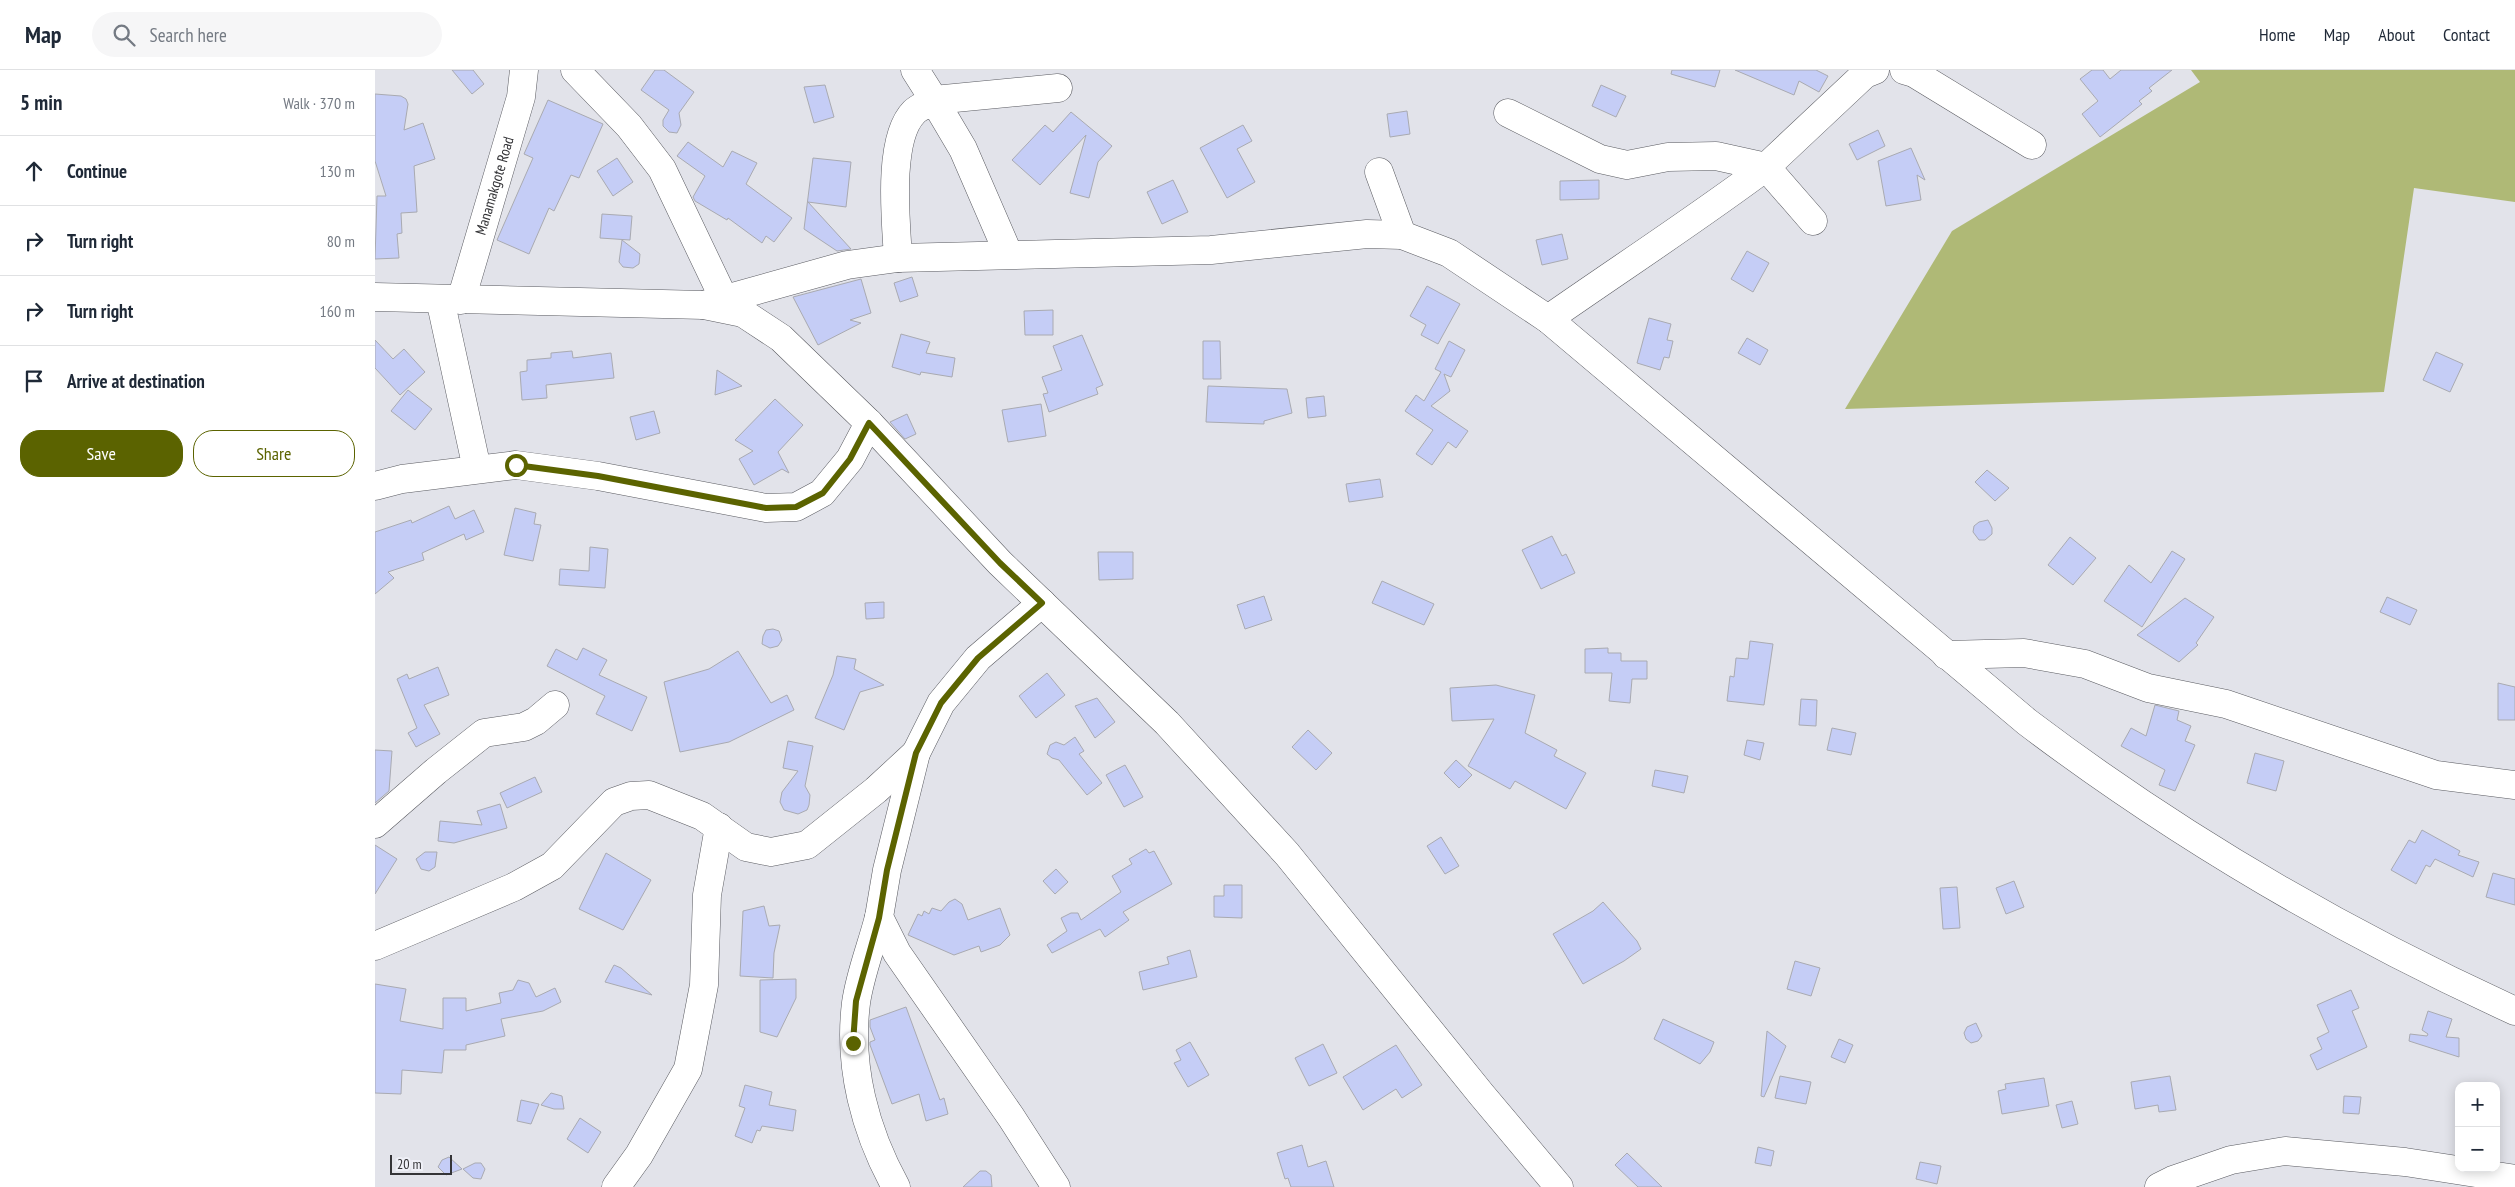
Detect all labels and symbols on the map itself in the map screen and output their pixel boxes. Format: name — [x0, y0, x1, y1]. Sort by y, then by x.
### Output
street label: Manamakgote Road — [471, 134, 518, 237]
route start — [505, 454, 528, 477]
route end — [842, 1032, 865, 1055]
scale bar — [390, 1152, 453, 1175]

